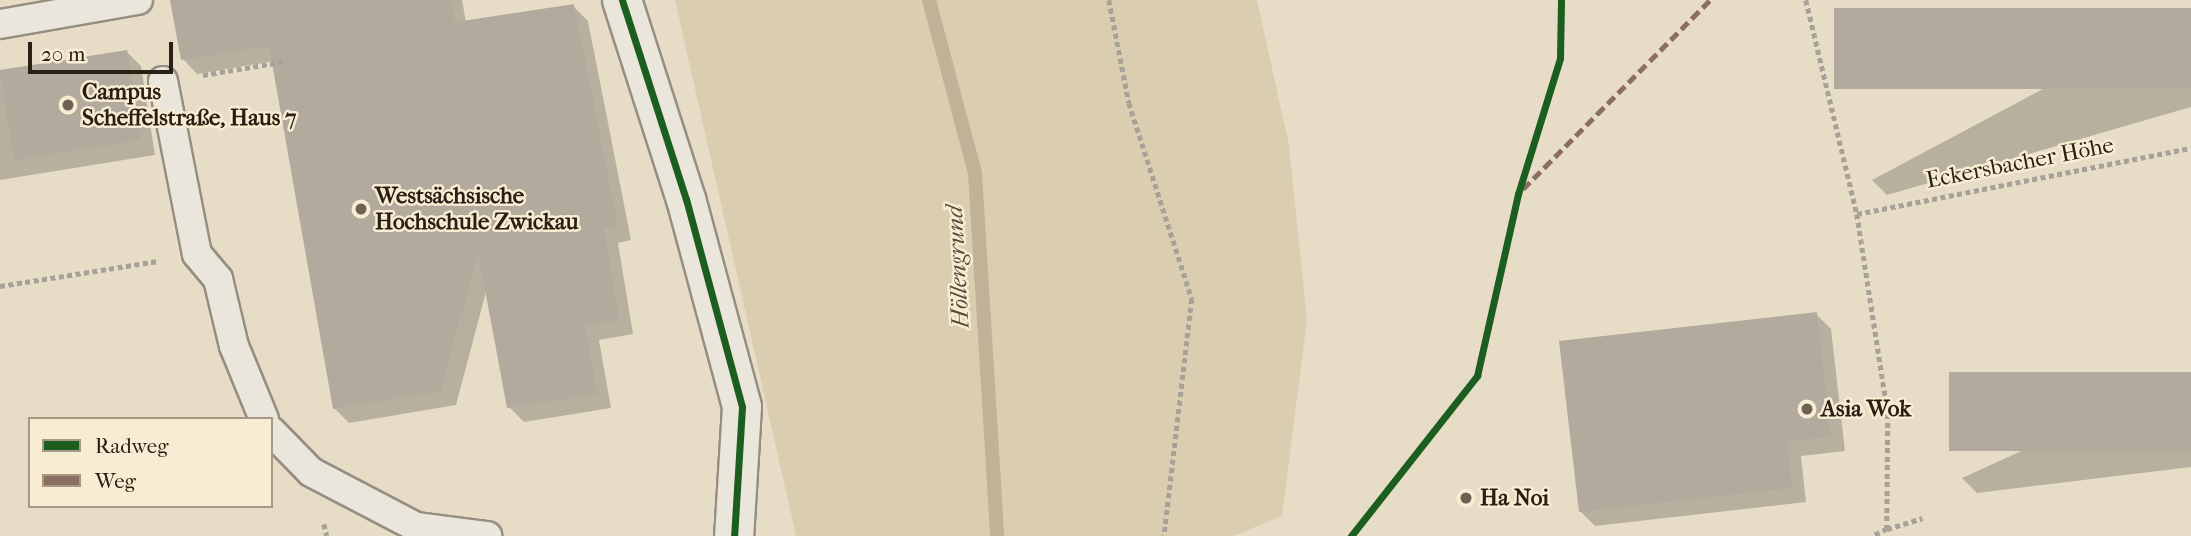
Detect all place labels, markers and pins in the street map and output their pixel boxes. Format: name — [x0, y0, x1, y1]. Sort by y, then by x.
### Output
place label: Campus Scheffelstraße, Haus 7 — [82, 78, 296, 132]
marker: Campus Scheffelstraße, Haus 7 — [60, 97, 76, 113]
place label: Westsächsische Hochschule Zwickau — [375, 182, 578, 236]
marker: Westsächsische Hochschule Zwickau — [353, 201, 369, 217]
place label: Asia Wok — [1821, 395, 1911, 423]
marker: Asia Wok — [1799, 401, 1815, 417]
place label: Ha Noi — [1480, 484, 1549, 512]
marker: Ha Noi — [1458, 490, 1474, 506]

